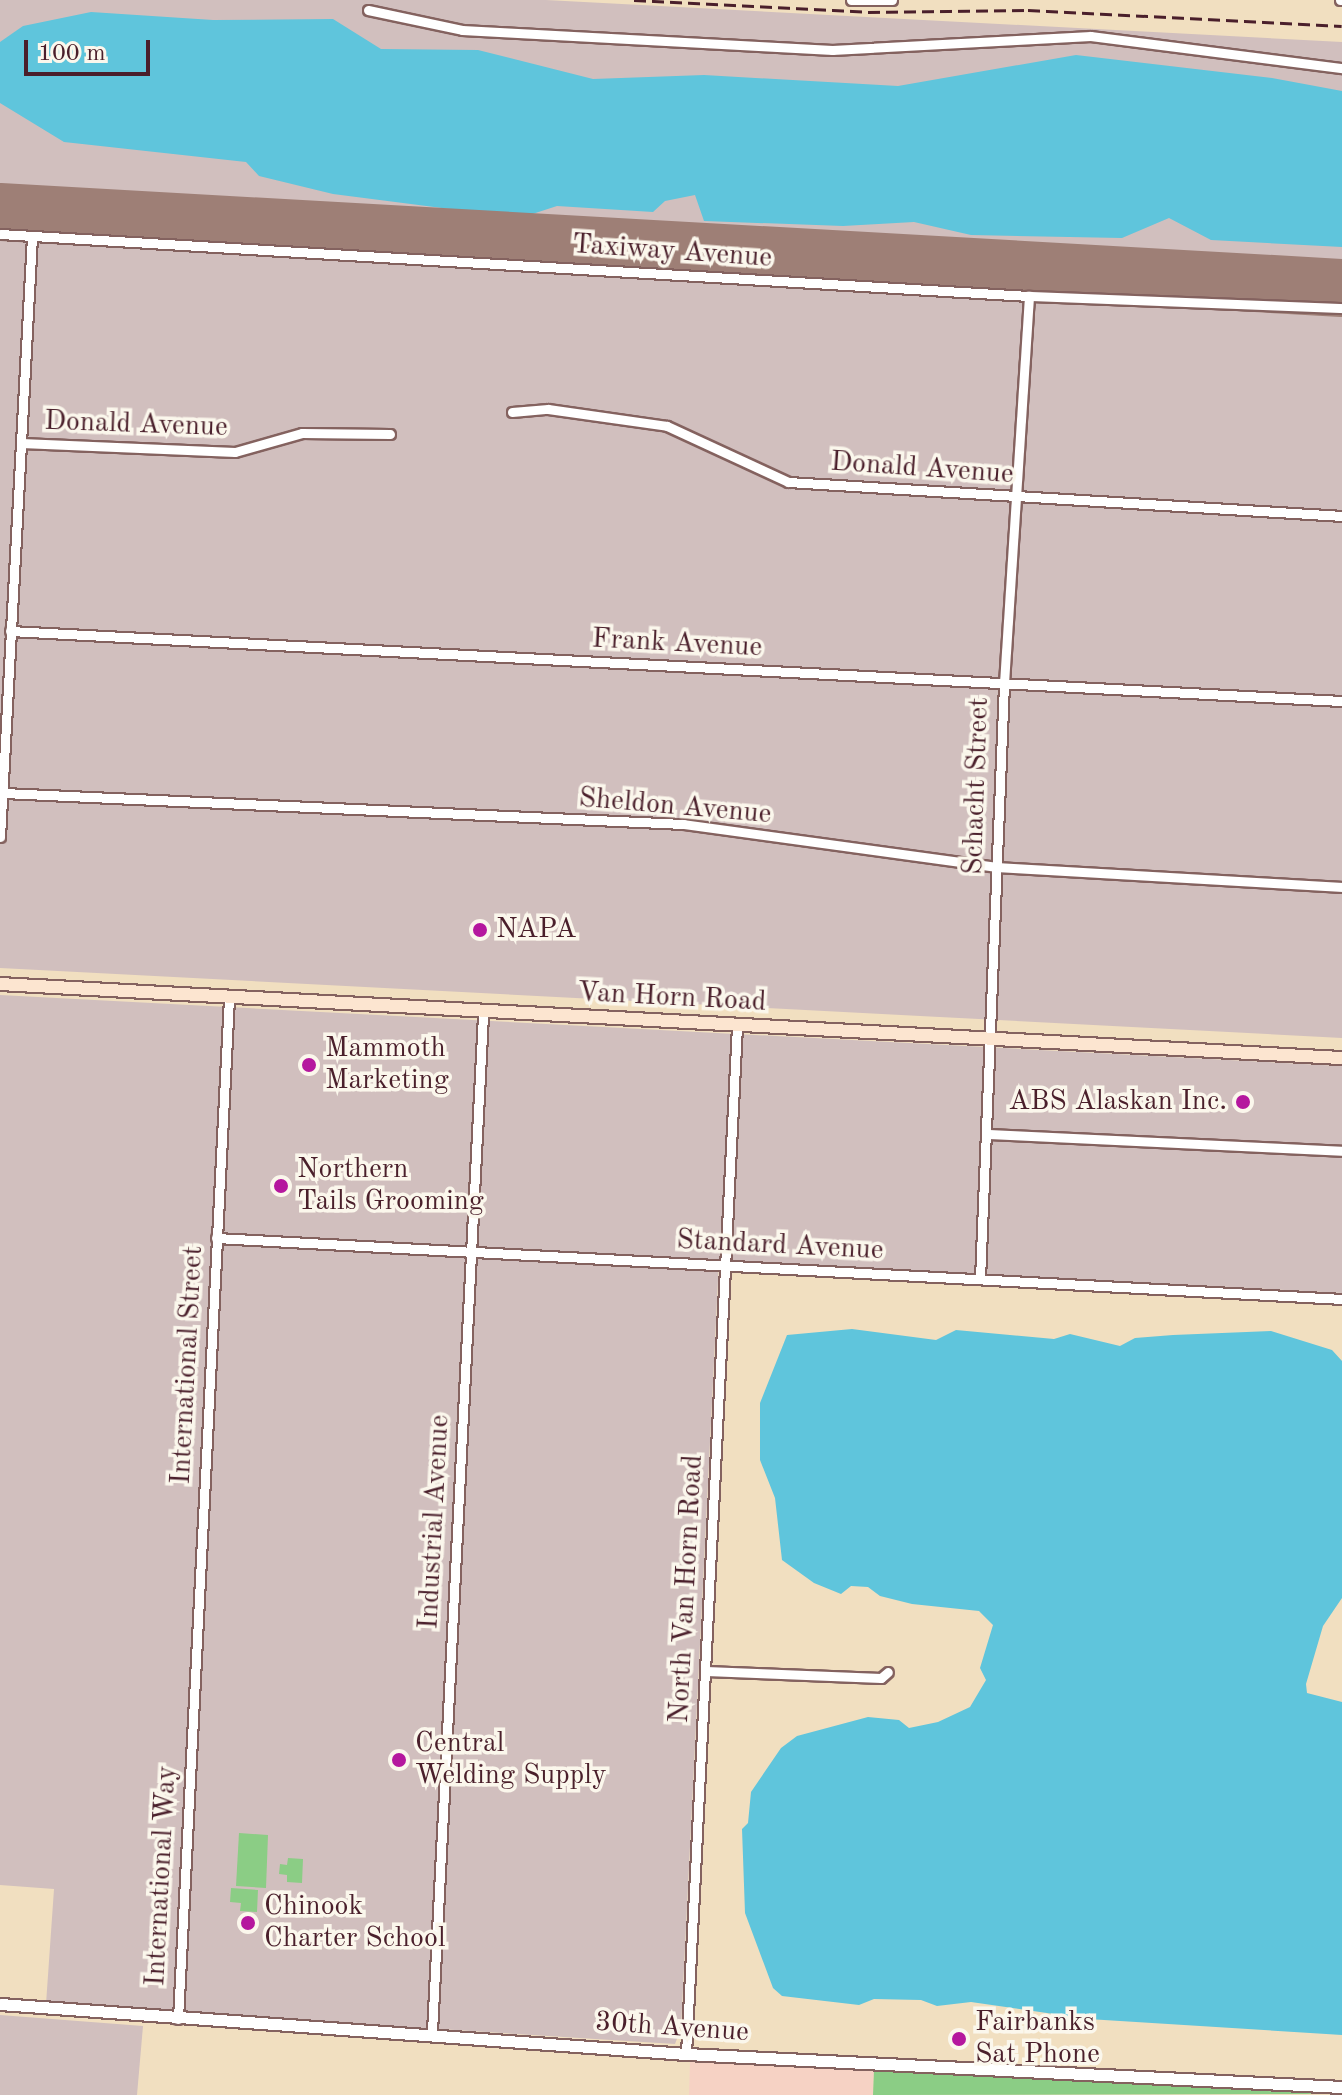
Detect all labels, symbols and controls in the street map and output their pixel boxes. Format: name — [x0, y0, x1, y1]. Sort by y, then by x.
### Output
scale bar — [28, 24, 154, 74]
text: 100 m — [38, 42, 106, 66]
street label: Taxiway Avenue — [571, 228, 773, 276]
street label: Donald Avenue — [44, 405, 228, 445]
street label: Donald Avenue — [829, 446, 1015, 492]
street label: Frank Avenue — [591, 623, 763, 665]
street label: Schacht Street — [957, 697, 997, 875]
street label: Sheldon Avenue — [577, 782, 773, 832]
place label: NAPA — [496, 913, 576, 947]
marker: NAPA — [471, 921, 489, 939]
street label: Van Horn Road — [577, 976, 767, 1020]
place label: Mammoth Marketing — [325, 1032, 449, 1098]
marker: Mammoth Marketing — [300, 1056, 318, 1074]
place label: ABS Alaskan Inc. — [1009, 1085, 1227, 1119]
marker: ABS Alaskan Inc. — [1234, 1093, 1252, 1111]
place label: Northern Tails Grooming — [297, 1153, 484, 1219]
marker: Northern Tails Grooming — [272, 1177, 290, 1195]
street label: Standard Avenue — [676, 1224, 884, 1268]
street label: International Street — [165, 1245, 211, 1485]
street label: Industrial Avenue — [413, 1414, 457, 1630]
street label: North Van Horn Road — [663, 1454, 711, 1724]
place label: Central Welding Supply — [415, 1727, 607, 1793]
marker: Central Welding Supply — [390, 1751, 408, 1769]
street label: International Way — [139, 1765, 185, 1987]
place label: Chinook Charter School — [264, 1890, 445, 1956]
marker: Chinook Charter School — [239, 1914, 257, 1932]
street label: 30th Avenue — [594, 2006, 750, 2050]
place label: Fairbanks Sat Phone — [975, 2006, 1100, 2072]
marker: Fairbanks Sat Phone — [950, 2030, 968, 2048]

